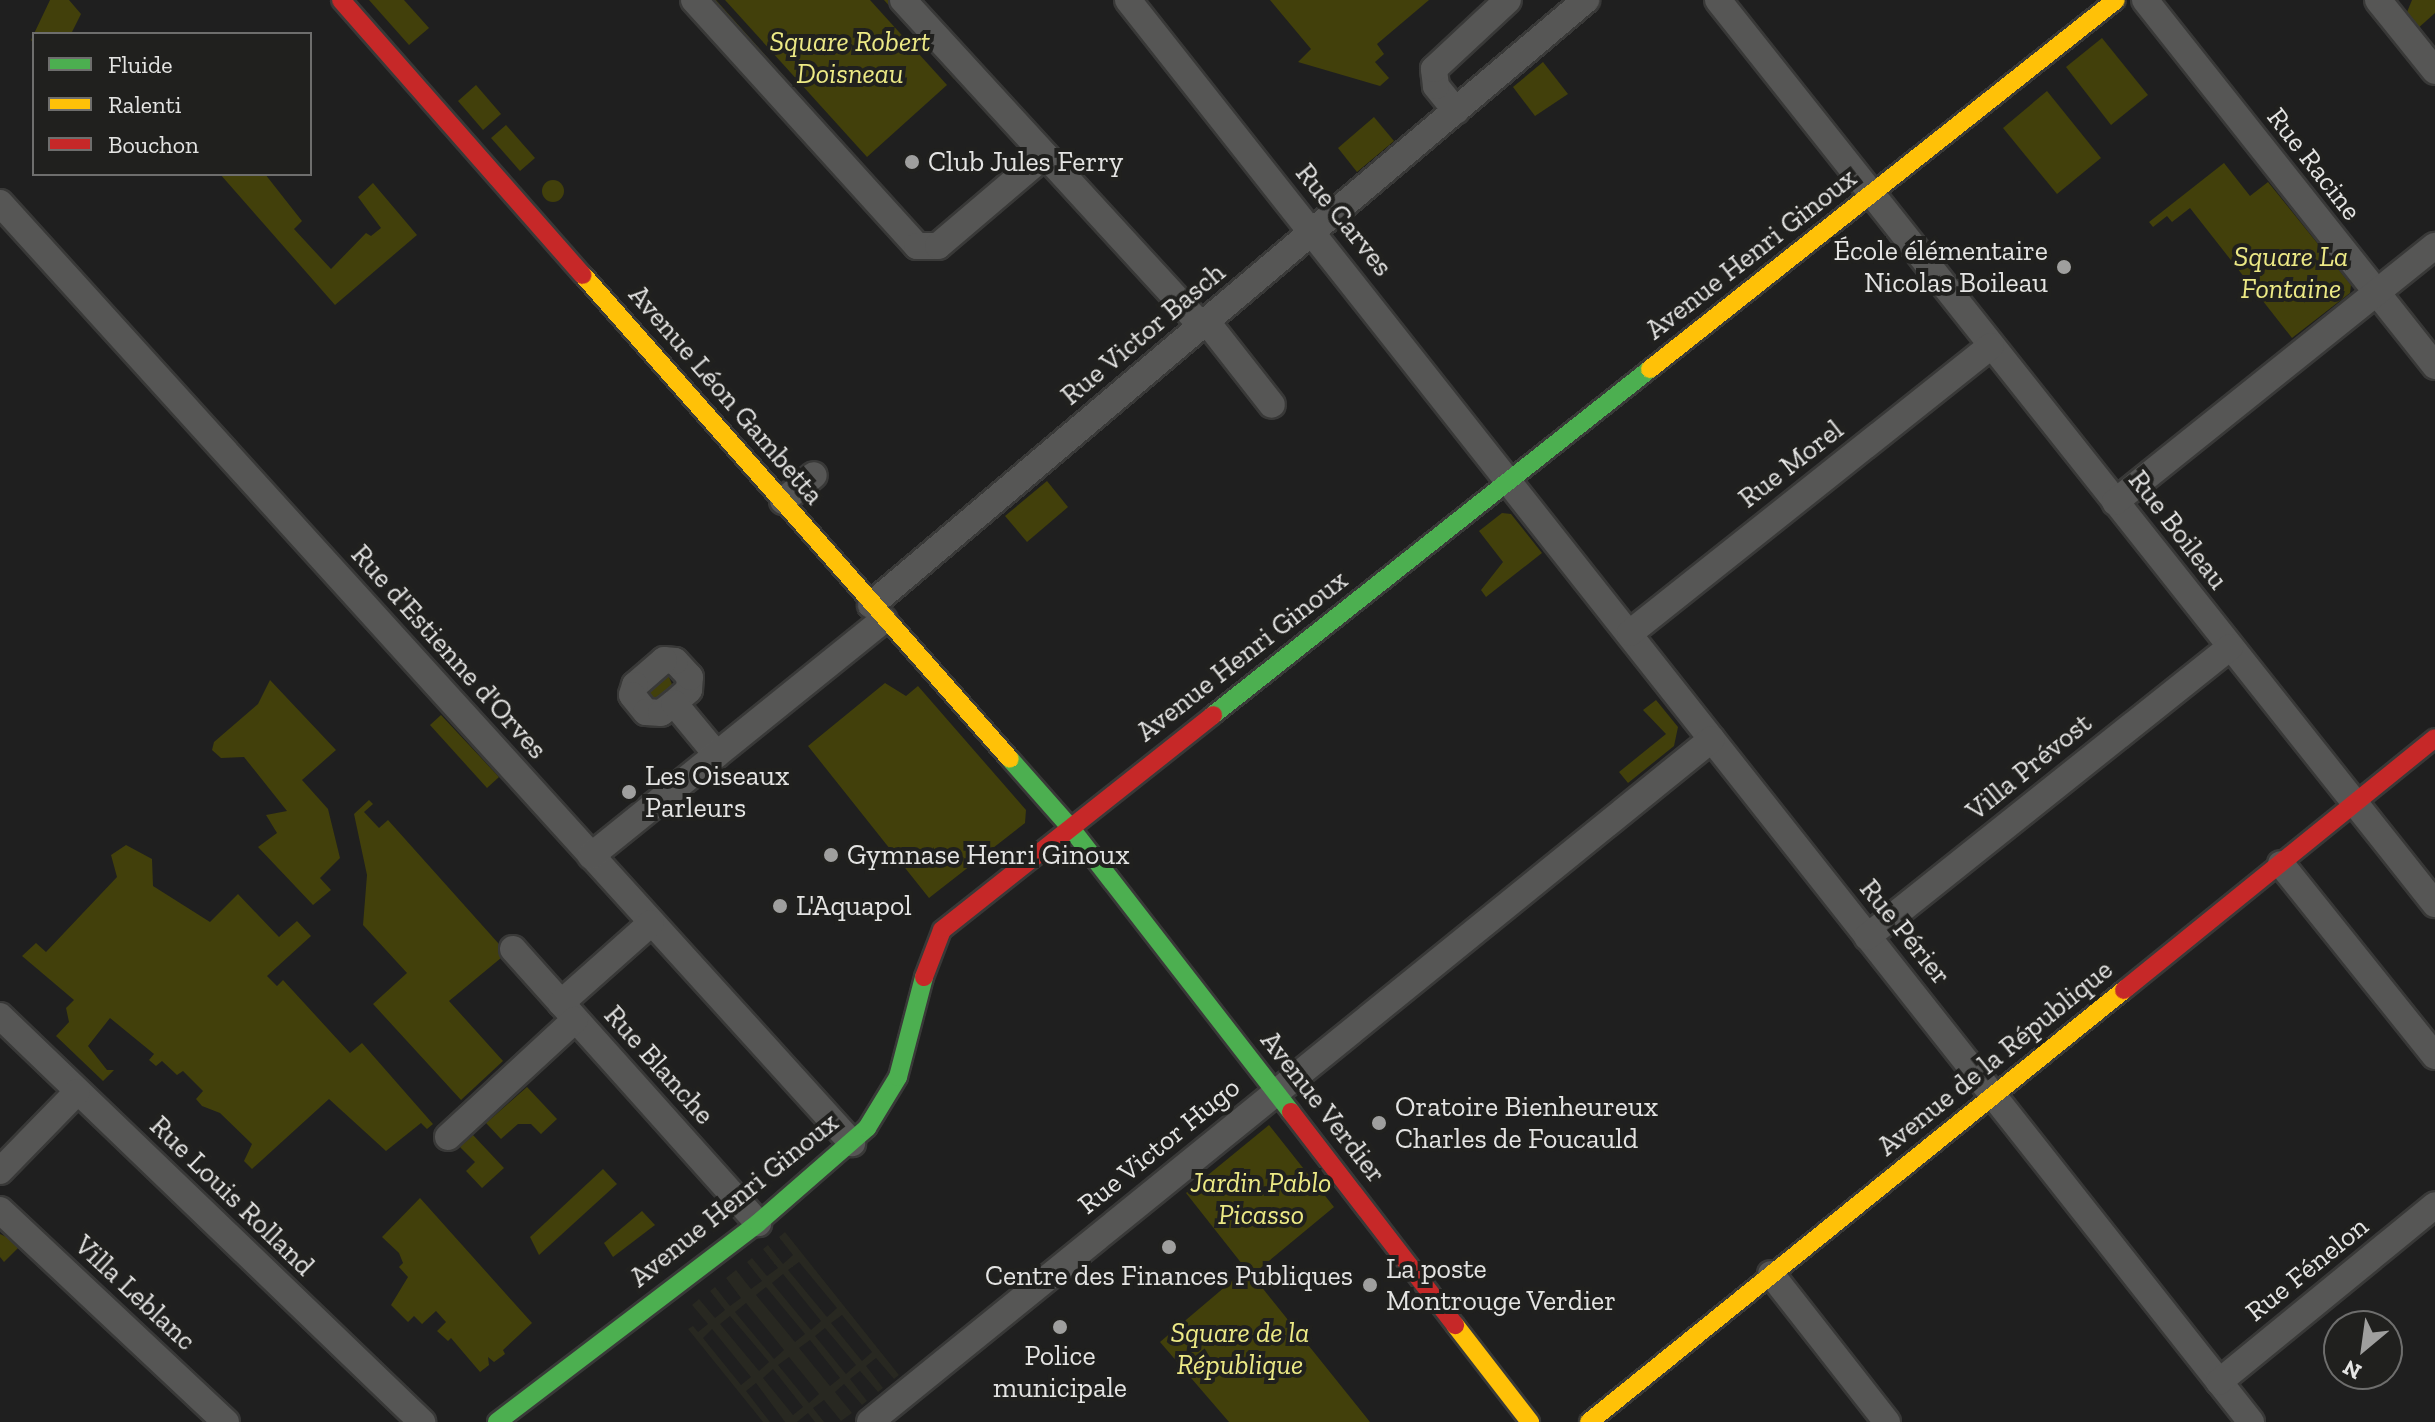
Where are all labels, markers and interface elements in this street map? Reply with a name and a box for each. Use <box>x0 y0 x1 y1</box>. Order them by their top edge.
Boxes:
park label: Square Robert Doisneau <box>770 25 930 91</box>
legend <box>32 32 312 176</box>
text: Fluide <box>108 50 172 79</box>
text: Ralenti <box>108 90 181 119</box>
street label: Rue Racine <box>2260 101 2368 227</box>
text: Bouchon <box>108 130 199 159</box>
place label: Club Jules Ferry <box>928 145 1124 179</box>
marker: Club Jules Ferry <box>903 153 921 171</box>
street label: Rue Carves <box>1288 157 1400 283</box>
street label: Avenue Henri Ginoux <box>1639 161 1863 347</box>
place label: École élémentaire Nicolas Boileau <box>1833 234 2048 300</box>
park label: Square La Fontaine <box>2234 240 2348 306</box>
street label: Rue Victor Basch <box>1054 255 1232 413</box>
marker: École élémentaire Nicolas Boileau <box>2055 258 2073 276</box>
street label: Avenue Léon Gambetta <box>622 278 830 512</box>
street label: Rue Morel <box>1732 413 1850 515</box>
street label: Rue Boileau <box>2121 464 2235 596</box>
street label: Rue d'Estienne d'Orves <box>344 538 554 766</box>
street label: Avenue Henri Ginoux <box>1130 563 1354 749</box>
street label: Villa Prévost <box>1960 706 2098 828</box>
place label: Les Oiseaux Parleurs <box>645 759 789 825</box>
marker: Les Oiseaux Parleurs <box>620 783 638 801</box>
place label: Gymnase Henri Ginoux <box>847 838 1130 872</box>
marker: Gymnase Henri Ginoux <box>822 846 840 864</box>
street label: Rue Périer <box>1852 873 1958 991</box>
place label: L'Aquapol <box>796 889 912 923</box>
marker: L'Aquapol <box>771 897 789 915</box>
street label: Avenue de la République <box>1871 953 2119 1163</box>
street label: Rue Blanche <box>597 999 721 1131</box>
street label: Avenue Verdier <box>1253 1024 1393 1190</box>
street label: Rue Victor Hugo <box>1071 1070 1247 1222</box>
place label: Oratoire Bienheureux Charles de Foucauld <box>1395 1090 1658 1156</box>
street label: Avenue Henri Ginoux <box>623 1106 845 1294</box>
street label: Rue Louis Rolland <box>143 1109 321 1283</box>
marker: Oratoire Bienheureux Charles de Foucauld <box>1370 1114 1388 1132</box>
park label: Jardin Pablo Picasso <box>1190 1166 1332 1232</box>
street label: Rue Fénelon <box>2239 1209 2375 1329</box>
street label: Villa Leblanc <box>67 1228 203 1358</box>
marker: Centre des Finances Publiques <box>1160 1238 1178 1256</box>
place label: La poste Montrouge Verdier <box>1386 1252 1617 1318</box>
place label: Centre des Finances Publiques <box>985 1259 1353 1293</box>
marker: La poste Montrouge Verdier <box>1361 1276 1379 1294</box>
north arrow <box>2323 1310 2403 1390</box>
park label: Square de la République <box>1171 1316 1309 1382</box>
marker: Police municipale <box>1051 1318 1069 1336</box>
place label: Police municipale <box>993 1339 1127 1405</box>
text: N <box>2338 1354 2366 1386</box>

